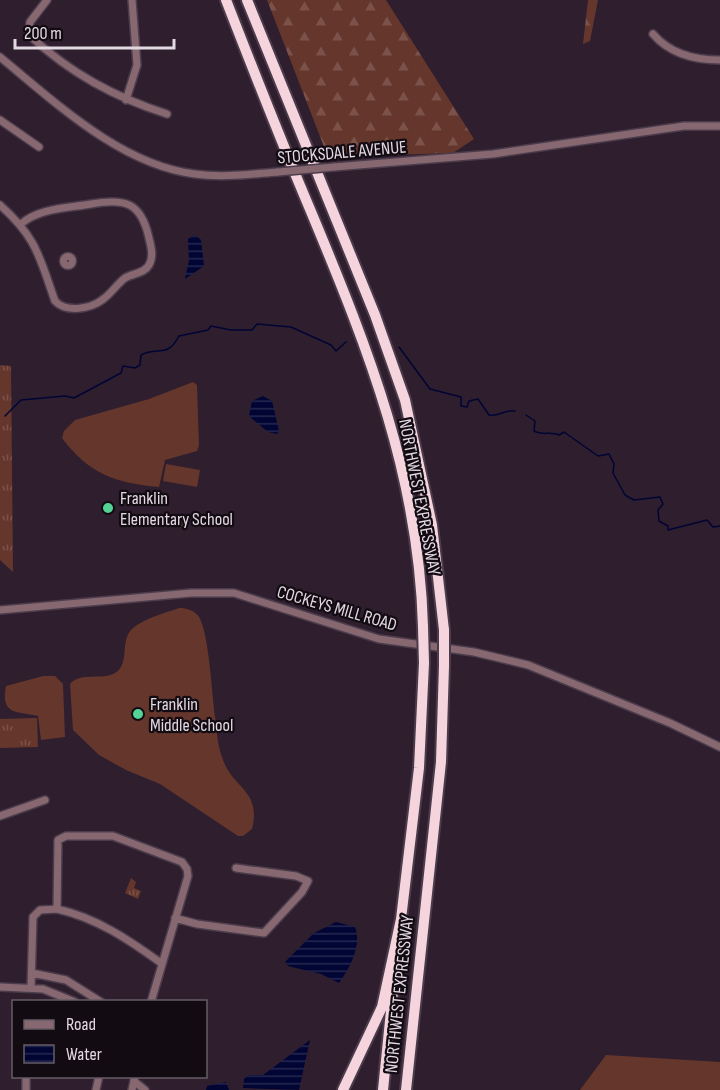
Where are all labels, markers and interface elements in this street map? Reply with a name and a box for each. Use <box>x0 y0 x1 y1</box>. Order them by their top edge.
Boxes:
scale bar <box>15 12 174 50</box>
text: 200 m <box>24 23 62 44</box>
street label: STOCKSDALE AVENUE <box>277 136 407 169</box>
street label: NORTHWEST EXPRESSWAY <box>394 417 445 577</box>
place label: Franklin Elementary School <box>120 488 233 530</box>
marker: Franklin Elementary School <box>101 501 115 515</box>
street label: COCKEYS MILL ROAD <box>275 581 399 636</box>
place label: Franklin Middle School <box>150 694 233 736</box>
marker: Franklin Middle School <box>131 707 145 721</box>
street label: NORTHWEST EXPRESSWAY <box>381 914 418 1074</box>
legend <box>12 1000 207 1078</box>
text: Road <box>66 1014 96 1035</box>
text: Water <box>66 1044 102 1065</box>

